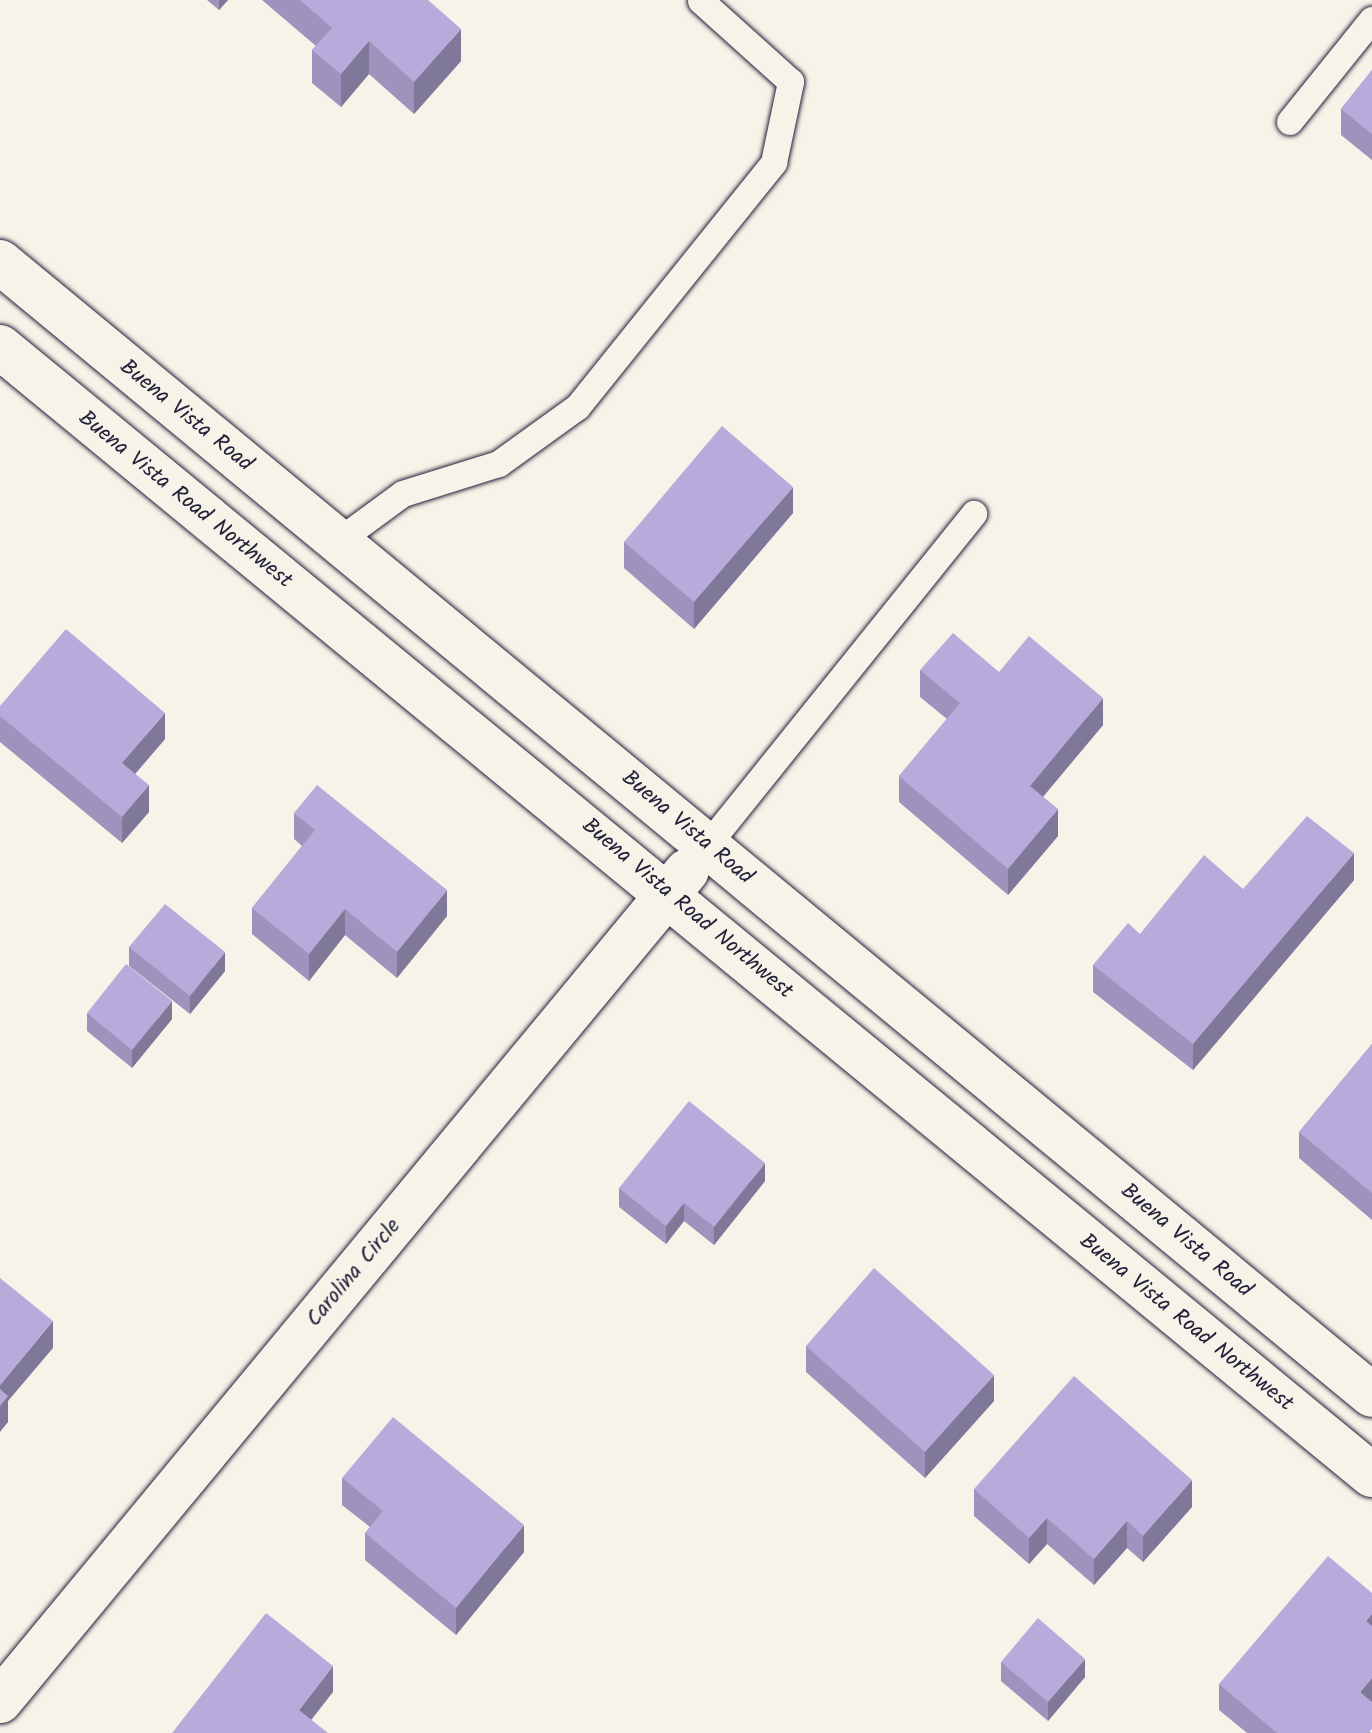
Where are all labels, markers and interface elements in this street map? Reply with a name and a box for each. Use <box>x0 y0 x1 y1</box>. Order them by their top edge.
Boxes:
street label: Buena Vista Road <box>114 354 258 478</box>
street label: Buena Vista Road Northwest <box>73 406 297 594</box>
street label: Buena Vista Road <box>616 765 758 891</box>
street label: Buena Vista Road Northwest <box>576 813 798 1005</box>
street label: Buena Vista Road <box>1115 1178 1257 1304</box>
street label: Carolina Circle <box>301 1214 407 1332</box>
street label: Buena Vista Road Northwest <box>1074 1229 1298 1417</box>

